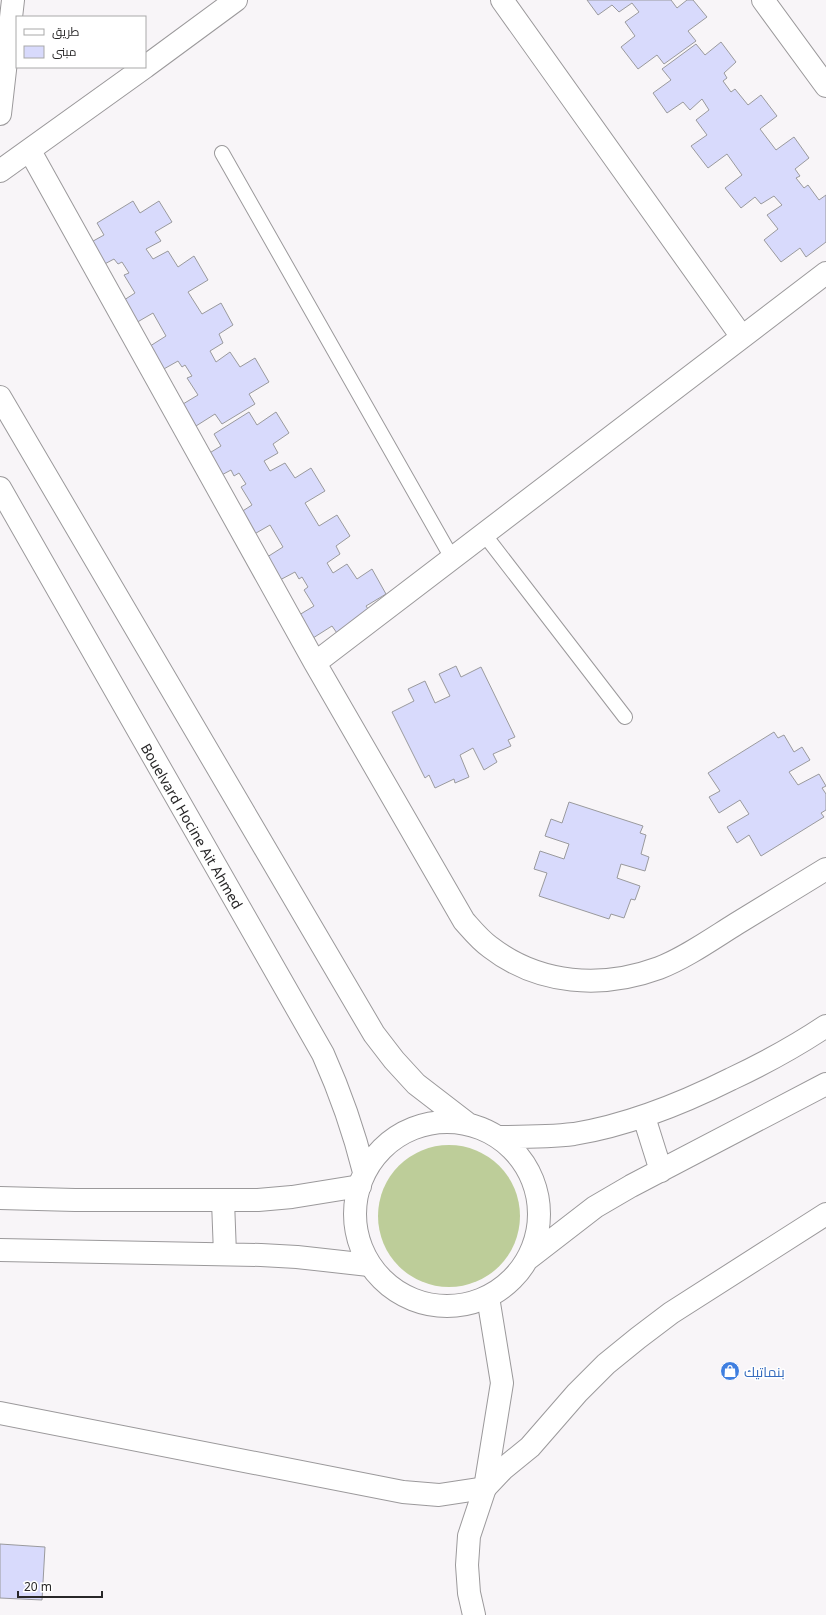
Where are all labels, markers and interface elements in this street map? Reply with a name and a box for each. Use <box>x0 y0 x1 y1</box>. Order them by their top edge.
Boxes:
legend <box>16 16 146 68</box>
text: طريق <box>52 23 80 40</box>
text: مبنى <box>52 43 77 60</box>
street label: Bouelvard Hocine Ait Ahmed <box>137 740 247 912</box>
shop icon: بنماتيك <box>719 1360 741 1382</box>
place label: بنماتيك <box>744 1362 785 1381</box>
scale bar <box>18 1573 102 1599</box>
text: 20 m <box>24 1578 52 1595</box>

